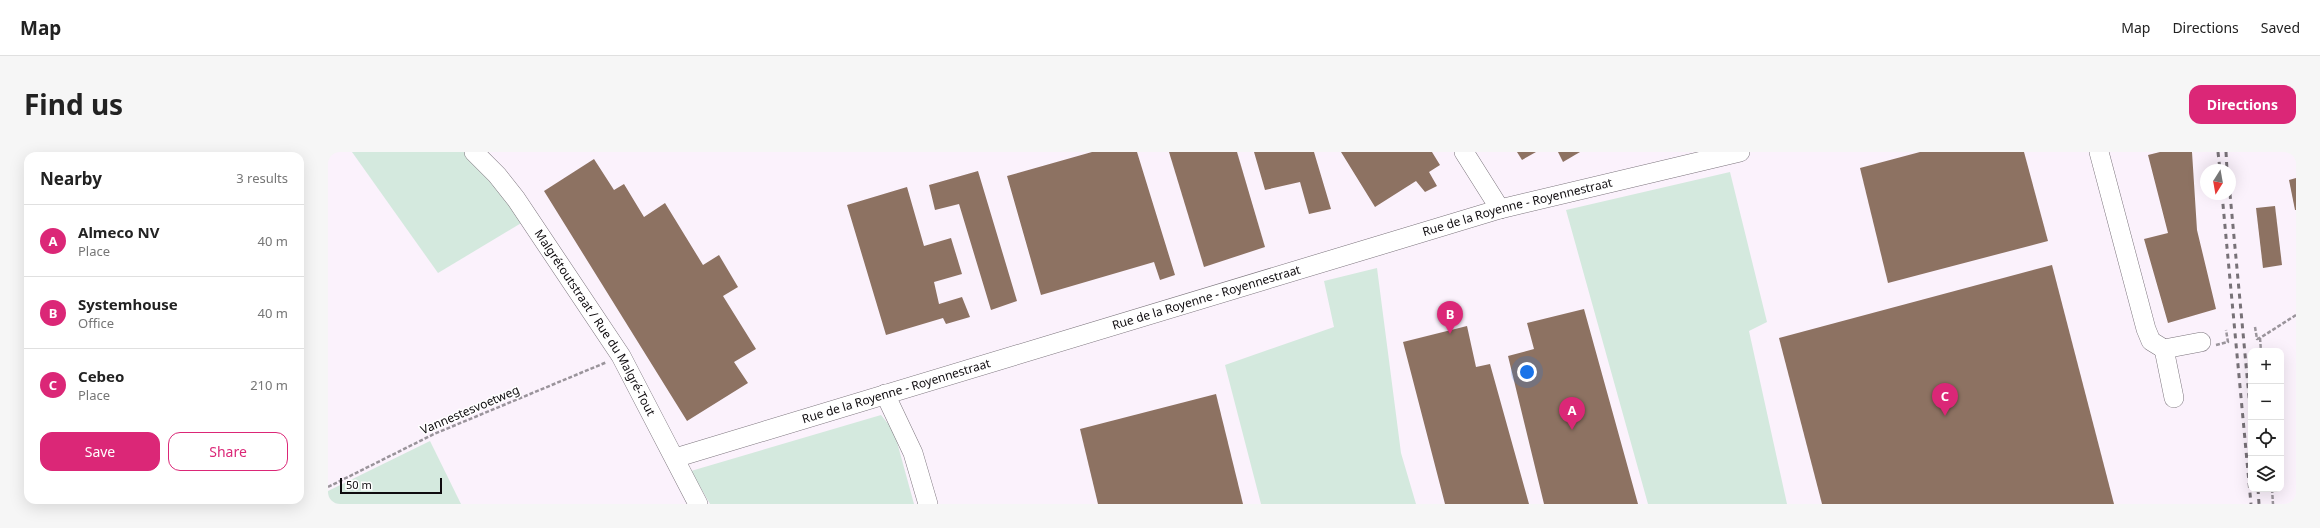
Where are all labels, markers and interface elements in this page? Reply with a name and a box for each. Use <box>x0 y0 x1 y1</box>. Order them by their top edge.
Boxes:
text: Map <box>20 15 61 41</box>
text: Map <box>2121 18 2150 37</box>
text: Directions <box>2172 18 2239 37</box>
text: Saved <box>2261 18 2300 37</box>
text: Find us <box>24 85 123 123</box>
button: Directions <box>2189 85 2296 124</box>
north arrow <box>2200 164 2236 200</box>
text: Nearby <box>40 167 102 190</box>
text: 3 results <box>236 169 288 187</box>
street label: Rue de la Royenne - Royennestraat <box>1420 173 1615 240</box>
text: Almeco NV <box>78 222 159 242</box>
street label: Malgrétoutstraat / Rue du Malgré-Tout <box>531 226 660 419</box>
text: A <box>49 232 58 250</box>
text: 40 m <box>258 232 288 250</box>
text: Place <box>78 242 110 260</box>
street label: Rue de la Royenne - Royennestraat <box>1110 261 1303 334</box>
text: Systemhouse <box>78 294 178 314</box>
pin: B <box>1437 301 1463 334</box>
text: B <box>49 304 57 322</box>
text: 40 m <box>258 304 288 322</box>
text: Office <box>78 314 114 332</box>
map controls <box>2248 348 2284 492</box>
button: + <box>2248 348 2284 384</box>
street label: Rue de la Royenne - Royennestraat <box>800 354 993 427</box>
your location <box>1517 362 1537 382</box>
text: Cebeo <box>78 366 124 386</box>
text: C <box>49 376 57 394</box>
text: 210 m <box>250 376 288 394</box>
street label: Vannestesvoetweg <box>418 381 522 438</box>
pin: C <box>1932 383 1958 416</box>
button: − <box>2248 384 2284 420</box>
text: Place <box>78 386 110 404</box>
pin: A <box>1559 397 1585 430</box>
button: locate <box>2248 420 2284 456</box>
button: Save <box>40 432 160 471</box>
button: Share <box>168 432 288 471</box>
button: layers <box>2248 456 2284 492</box>
scale bar <box>340 476 442 495</box>
text: 50 m <box>346 477 372 492</box>

